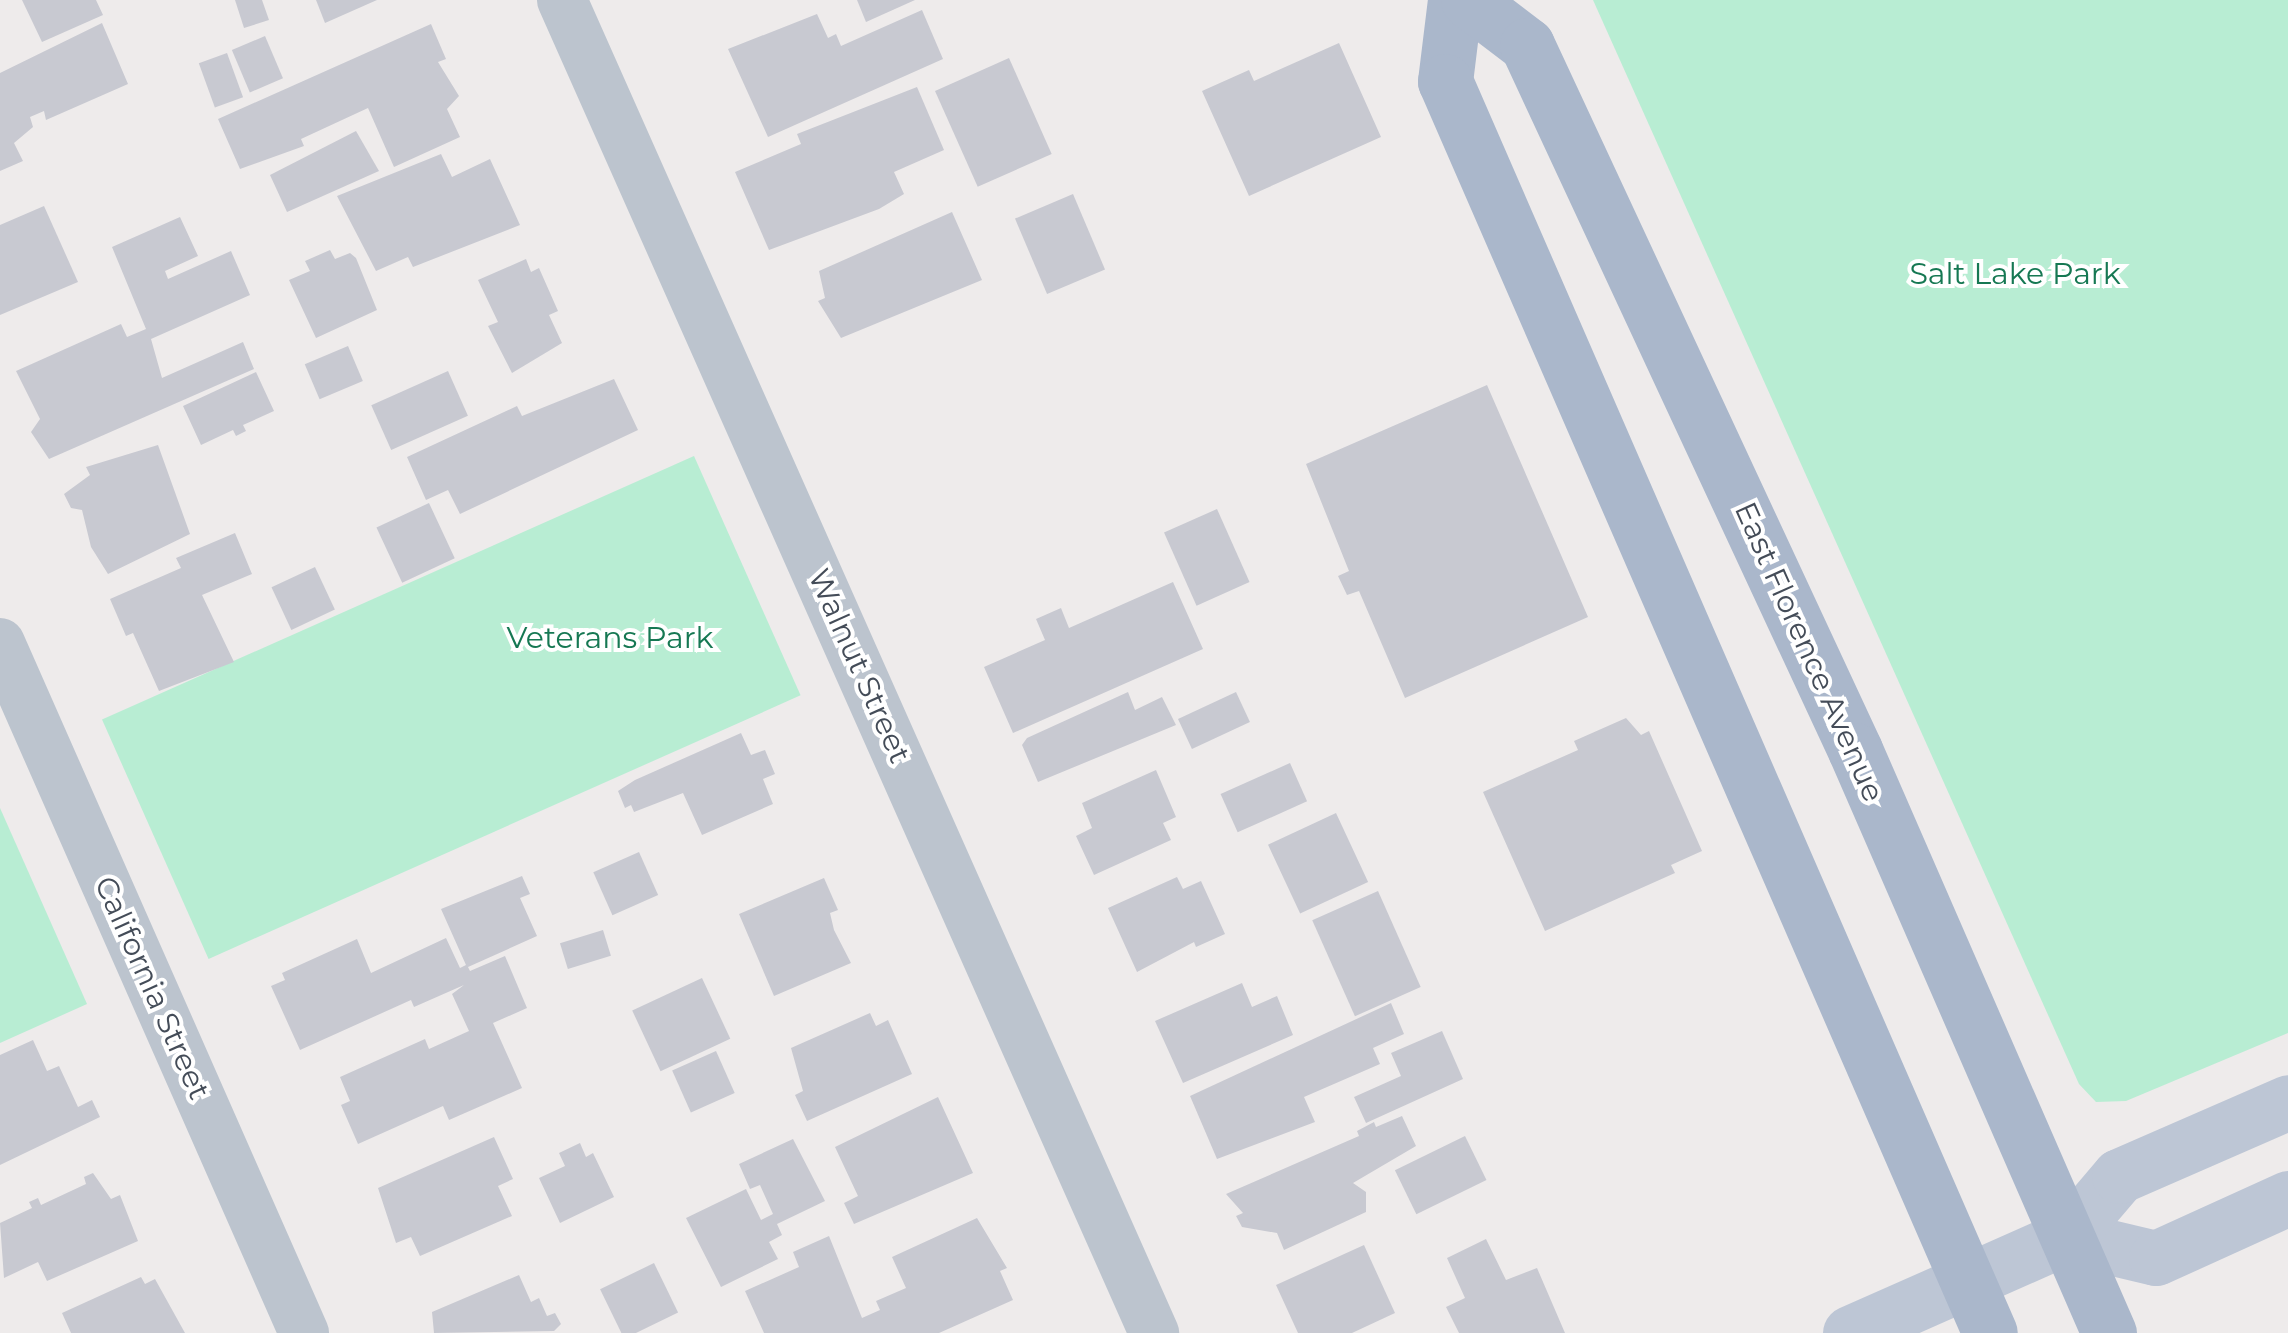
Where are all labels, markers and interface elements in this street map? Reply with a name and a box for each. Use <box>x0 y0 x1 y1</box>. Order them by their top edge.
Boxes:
park label: Salt Lake Park <box>1909 256 2121 292</box>
street label: East Florence Avenue <box>1727 497 1891 807</box>
street label: Walnut Street <box>800 563 918 769</box>
park label: Veterans Park <box>507 620 713 656</box>
street label: California Street <box>87 871 217 1105</box>

